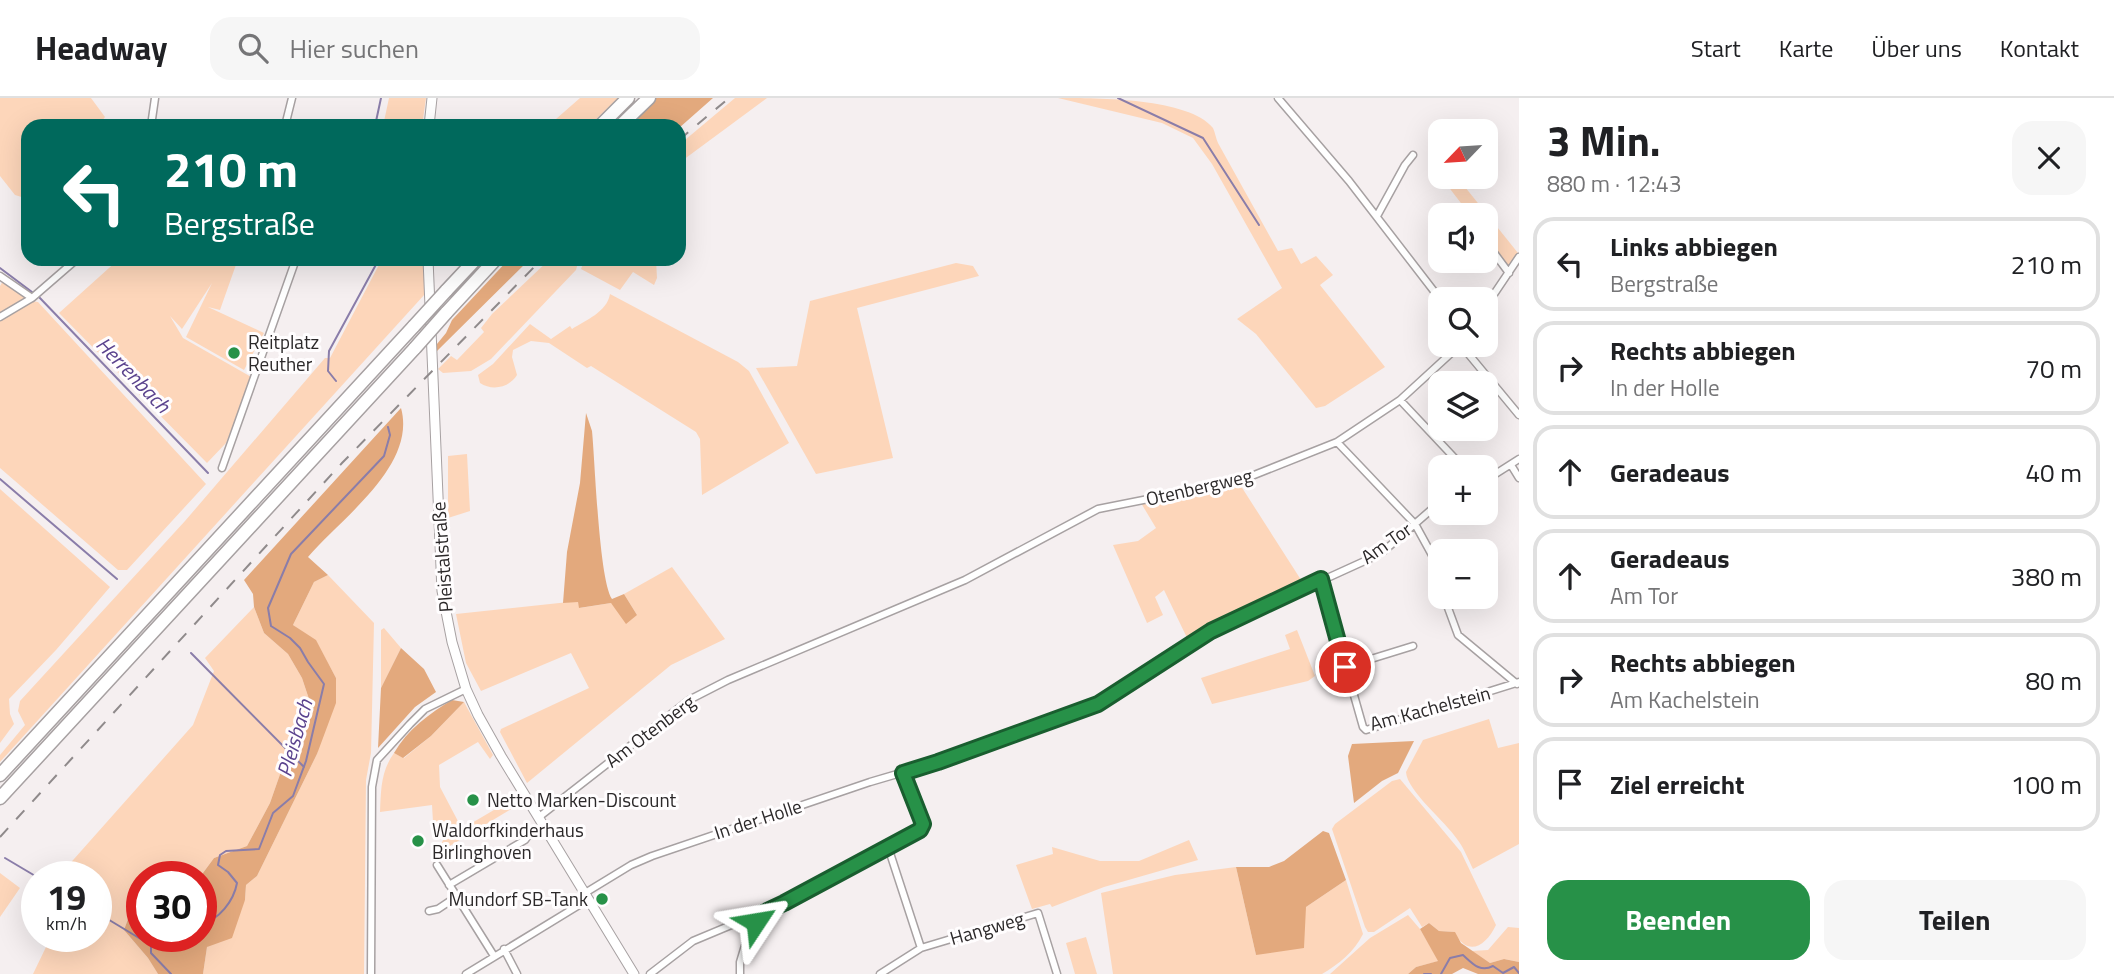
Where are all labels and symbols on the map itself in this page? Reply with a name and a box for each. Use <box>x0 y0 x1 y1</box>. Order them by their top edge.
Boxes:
north arrow <box>1428 119 1498 189</box>
place label: Reitplatz Reuther <box>248 327 319 378</box>
water label: Herrenbach <box>89 329 179 420</box>
marker: Reitplatz Reuther <box>226 345 242 361</box>
street label: Otenbergweg <box>1143 460 1255 513</box>
street label: Pleistalstraße <box>423 501 460 613</box>
street label: Am Tor <box>1354 514 1417 571</box>
pin <box>1315 637 1375 697</box>
street label: Am Kachelstein <box>1366 678 1493 738</box>
street label: Am Otenberg <box>599 687 701 774</box>
water label: Pleisbach <box>268 695 320 780</box>
place label: Netto Marken-Discount <box>487 785 677 814</box>
street label: In der Holle <box>710 791 805 846</box>
marker: Netto Marken-Discount <box>465 792 481 808</box>
place label: Waldorfkinderhaus Birlinghoven <box>432 815 584 866</box>
marker: Waldorfkinderhaus Birlinghoven <box>410 833 426 849</box>
speed limit sign: 30 <box>126 861 217 952</box>
place label: Mundorf SB-Tank <box>448 884 588 913</box>
position arrow <box>719 885 793 959</box>
marker: Mundorf SB-Tank <box>594 891 610 907</box>
street label: Hangweg <box>946 903 1028 952</box>

